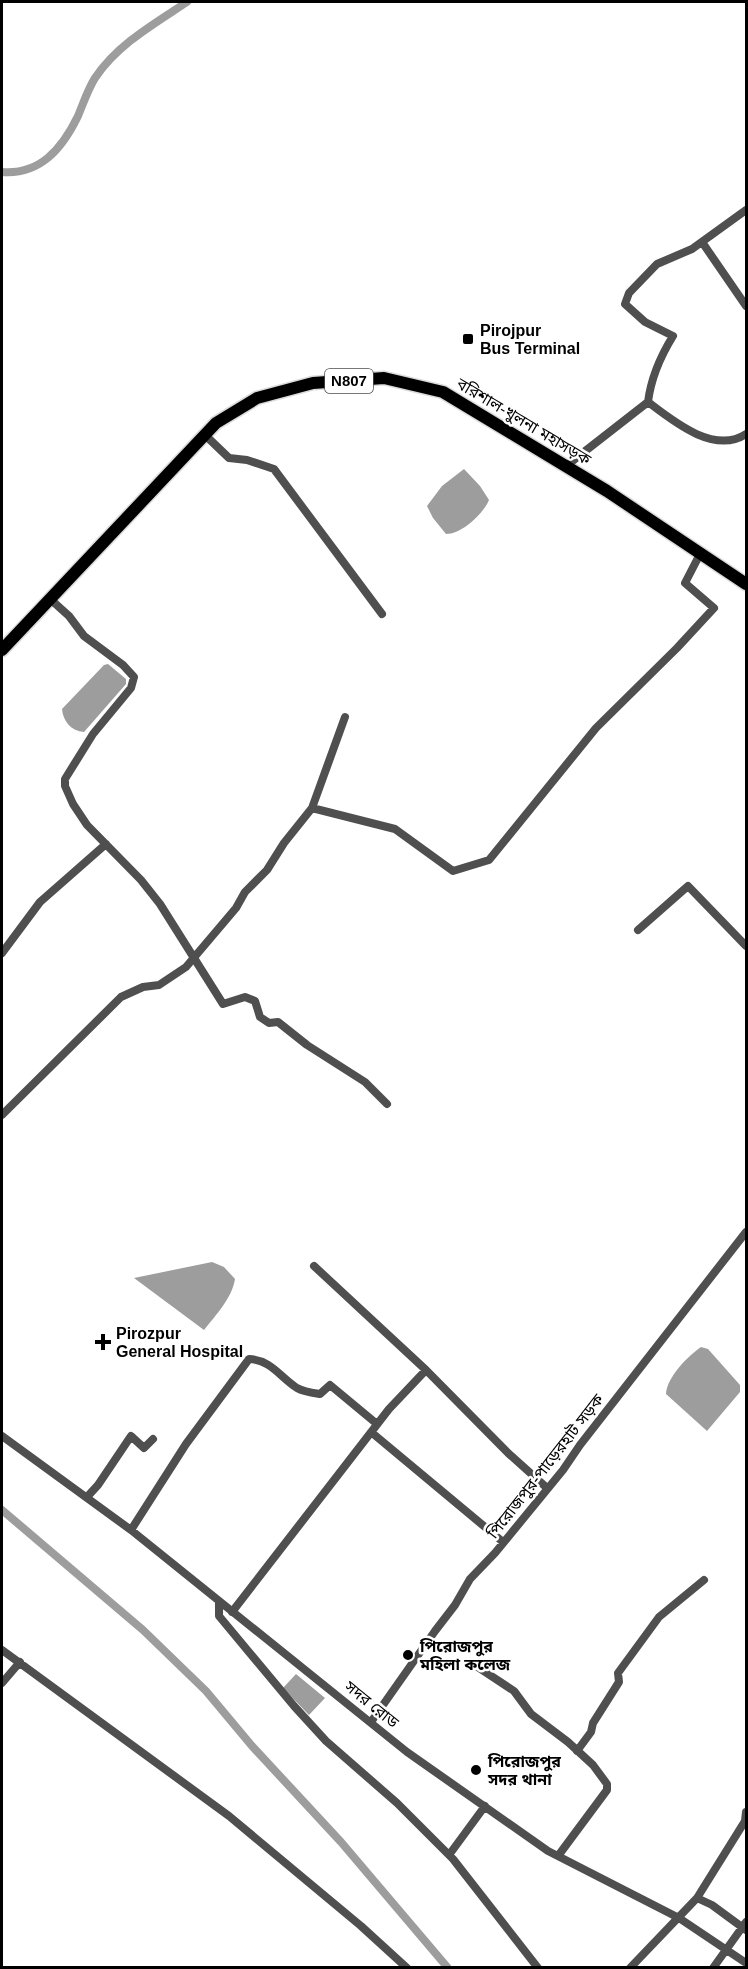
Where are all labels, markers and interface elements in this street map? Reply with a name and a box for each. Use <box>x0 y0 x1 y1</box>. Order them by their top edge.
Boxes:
place label: Pirojpur Bus Terminal <box>480 322 580 357</box>
marker: Pirojpur Bus Terminal <box>461 332 475 346</box>
road number: N807 <box>325 369 373 393</box>
street label: বরিশাল-খুলনা মহাসড়ক <box>452 373 595 470</box>
place label: Pirozpur General Hospital <box>116 1325 243 1360</box>
marker: Pirozpur General Hospital <box>94 1333 112 1351</box>
street label: পিরোজপুর-পাড়েরহাট সড়ক <box>482 1389 608 1543</box>
place label: পিরোজপুর মহিলা কলেজ <box>419 1638 511 1673</box>
marker: পিরোজপুর মহিলা কলেজ <box>401 1648 415 1662</box>
street label: সদর রোড <box>341 1677 402 1731</box>
place label: পিরোজপুর সদর থানা <box>487 1753 561 1788</box>
marker: পিরোজপুর সদর থানা <box>469 1763 483 1777</box>

